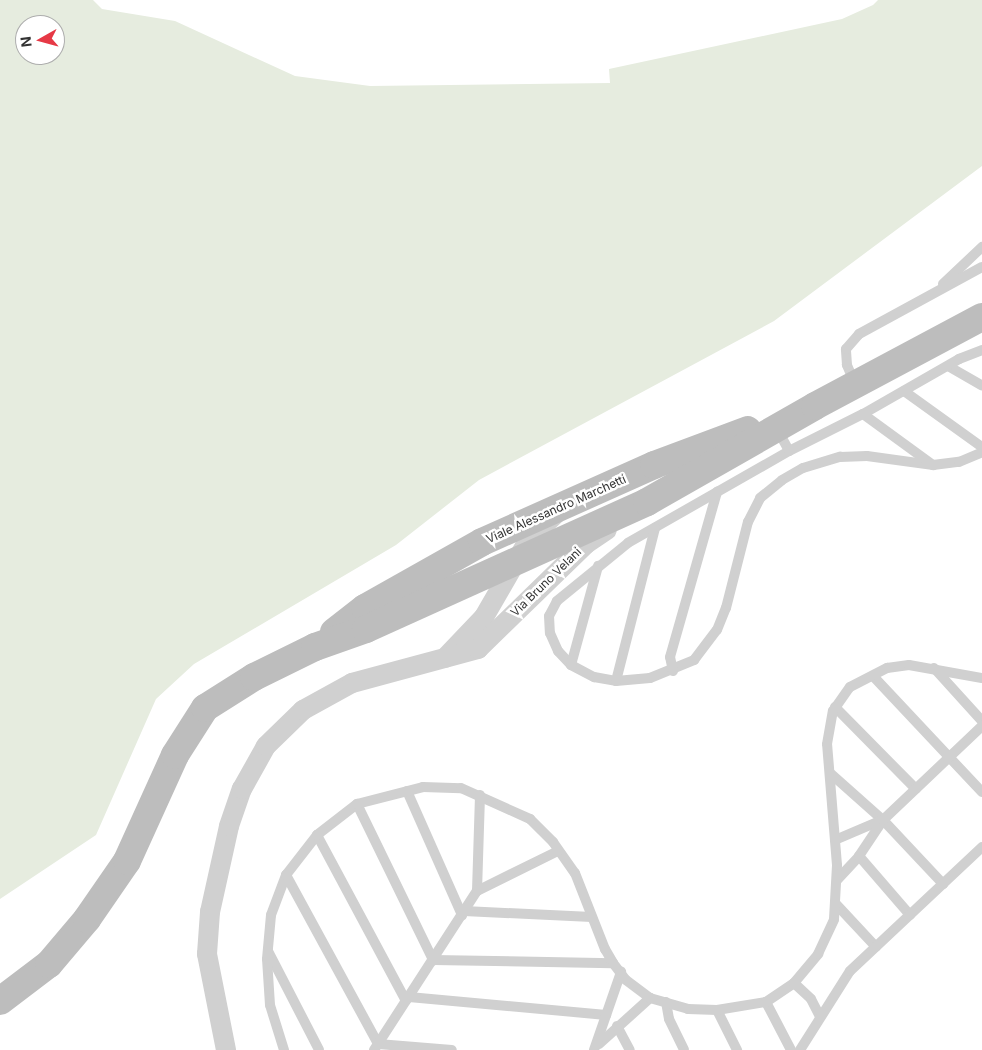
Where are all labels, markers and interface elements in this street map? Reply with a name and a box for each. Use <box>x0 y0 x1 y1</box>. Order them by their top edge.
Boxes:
north arrow <box>15 15 65 65</box>
text: N <box>17 35 35 48</box>
street label: Viale Alessandro Marchetti <box>484 472 628 546</box>
street label: Via Bruno Velani <box>508 545 584 619</box>

